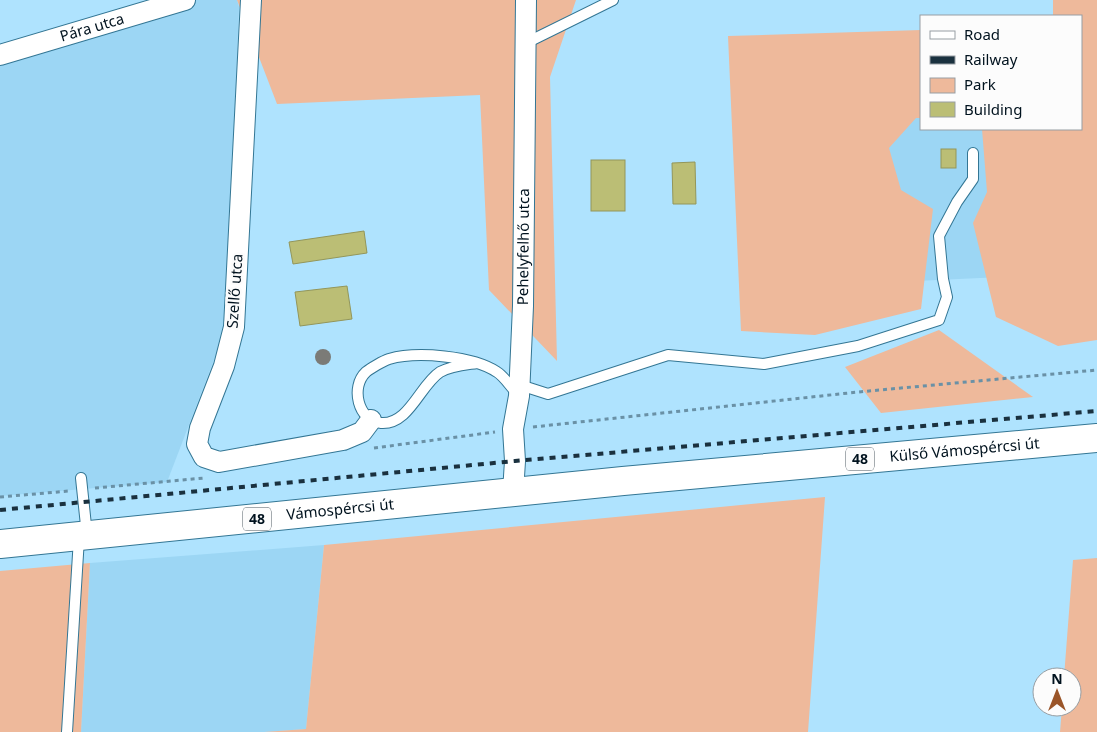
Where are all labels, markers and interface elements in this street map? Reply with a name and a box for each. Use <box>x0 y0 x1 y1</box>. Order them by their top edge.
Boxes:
street label: Pára utca <box>57 8 126 46</box>
legend <box>920 15 1082 130</box>
text: Road <box>964 24 1000 44</box>
text: Railway <box>964 49 1018 69</box>
text: Park <box>964 74 996 94</box>
text: Building <box>964 99 1022 119</box>
street label: Pehelyfelhő utca <box>512 188 533 305</box>
street label: Szellő utca <box>221 253 247 329</box>
street label: Külső Vámospércsi út <box>888 432 1041 466</box>
road number: 48 <box>846 448 874 470</box>
street label: Vámospércsi út <box>285 493 395 524</box>
road number: 48 <box>243 508 271 530</box>
north arrow <box>1032 667 1082 717</box>
text: N <box>1051 669 1063 688</box>

